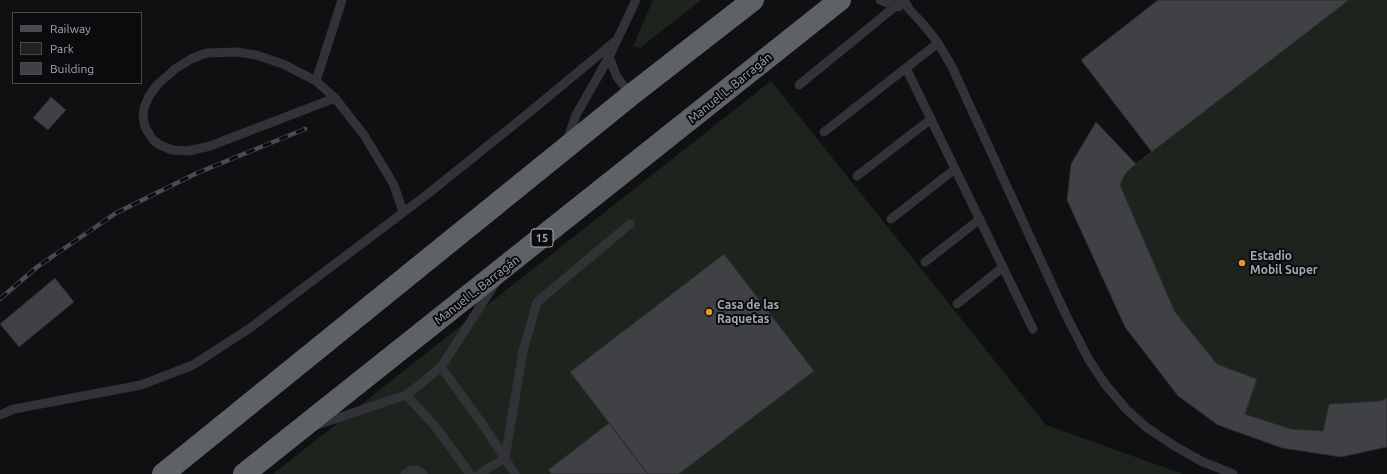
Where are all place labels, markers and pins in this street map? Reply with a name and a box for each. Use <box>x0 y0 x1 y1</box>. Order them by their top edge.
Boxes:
place label: Estadio Mobil Super <box>1250 249 1318 277</box>
marker: Estadio Mobil Super <box>1237 258 1247 268</box>
place label: Casa de las Raquetas <box>717 298 779 326</box>
marker: Casa de las Raquetas <box>704 307 714 317</box>

